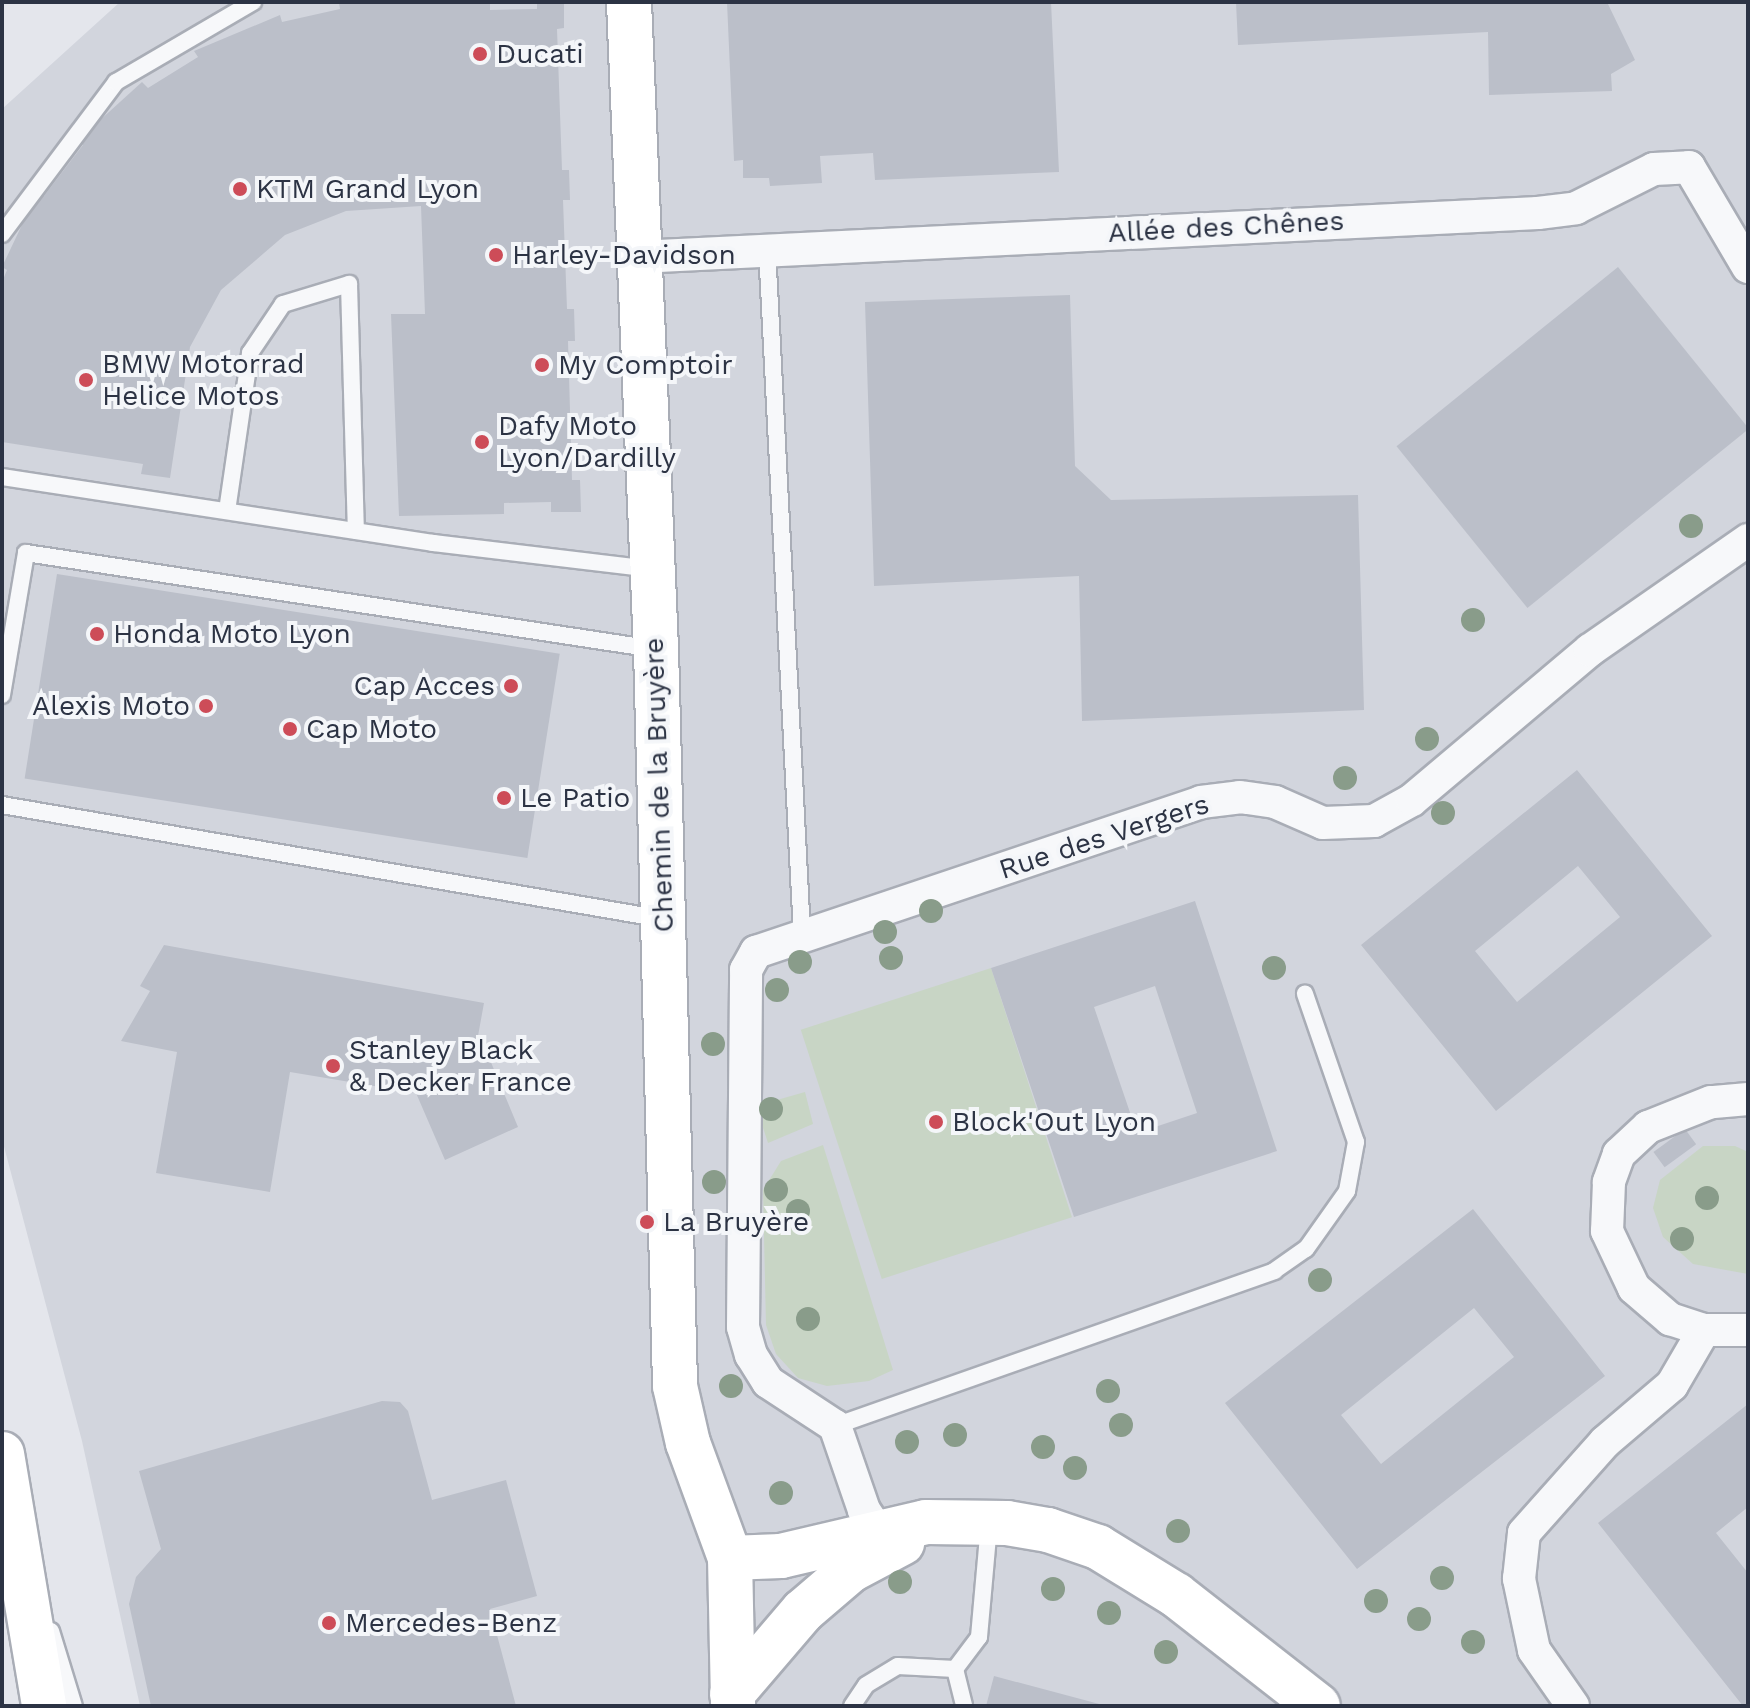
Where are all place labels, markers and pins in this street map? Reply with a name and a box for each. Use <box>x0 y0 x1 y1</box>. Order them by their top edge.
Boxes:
place label: Ducati <box>496 37 584 71</box>
marker: Ducati <box>471 45 489 63</box>
place label: KTM Grand Lyon <box>256 172 479 206</box>
marker: KTM Grand Lyon <box>231 180 249 198</box>
place label: Harley-Davidson <box>512 238 736 272</box>
marker: Harley-Davidson <box>487 246 505 264</box>
place label: BMW Motorrad Helice Motos <box>102 347 305 413</box>
place label: My Comptoir <box>558 348 733 382</box>
marker: My Comptoir <box>533 356 551 374</box>
marker: BMW Motorrad Helice Motos <box>77 371 95 389</box>
place label: Dafy Moto Lyon/Dardilly <box>498 409 676 475</box>
marker: Dafy Moto Lyon/Dardilly <box>473 433 491 451</box>
place label: Honda Moto Lyon <box>113 617 352 651</box>
marker: Honda Moto Lyon <box>88 625 106 643</box>
place label: Cap Acces <box>352 669 495 703</box>
marker: Cap Acces <box>502 677 520 695</box>
place label: Alexis Moto <box>32 689 190 723</box>
marker: Alexis Moto <box>197 697 215 715</box>
place label: Cap Moto <box>306 712 437 746</box>
marker: Cap Moto <box>281 720 299 738</box>
place label: Le Patio <box>520 781 630 815</box>
marker: Le Patio <box>495 789 513 807</box>
place label: Stanley Black & Decker France <box>349 1033 572 1099</box>
marker: Stanley Black & Decker France <box>324 1057 342 1075</box>
place label: Block'Out Lyon <box>952 1105 1156 1139</box>
marker: Block'Out Lyon <box>927 1113 945 1131</box>
place label: La Bruyère <box>663 1205 810 1239</box>
marker: La Bruyère <box>638 1213 656 1231</box>
place label: Mercedes-Benz <box>345 1606 557 1640</box>
marker: Mercedes-Benz <box>320 1614 338 1632</box>

